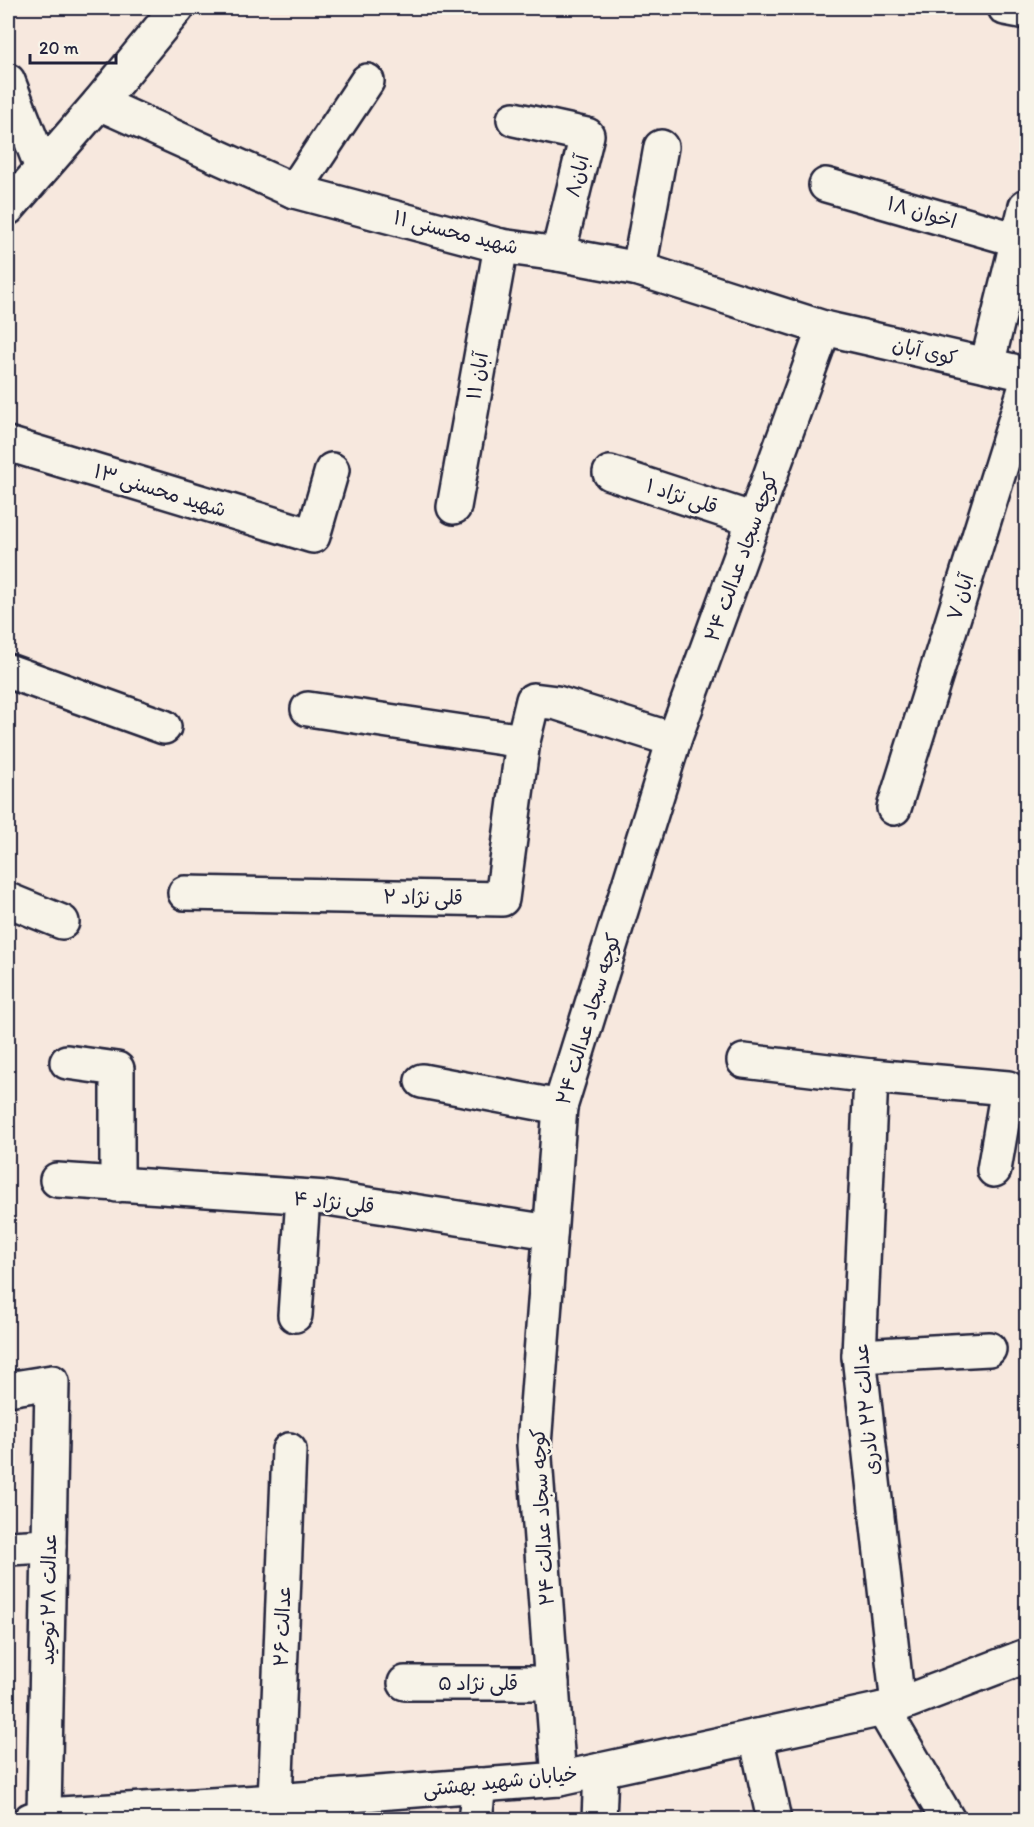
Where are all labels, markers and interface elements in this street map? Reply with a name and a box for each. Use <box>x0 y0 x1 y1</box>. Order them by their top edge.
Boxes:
scale bar <box>30 27 116 65</box>
text: 20 m <box>39 37 79 59</box>
street label: آبان۸ <box>560 151 594 200</box>
street label: اخوان ۱۸ <box>884 191 960 233</box>
street label: شهید محسنی ۱۱ <box>391 205 521 260</box>
street label: کوی آبان <box>890 332 960 370</box>
street label: آبان ۱۱ <box>461 349 493 402</box>
street label: شهید محسنی ۱۳ <box>91 458 229 522</box>
street label: کوچه سجاد عدالت ۲۴ <box>699 469 784 645</box>
street label: قلی نژاد ۱ <box>643 473 721 520</box>
street label: آبان ۷ <box>942 570 979 623</box>
street label: قلی نژاد ۲ <box>383 884 463 911</box>
street label: کوچه سجاد عدالت ۲۴ <box>550 930 626 1108</box>
street label: قلی نژاد ۴ <box>292 1186 376 1219</box>
street label: عدالت ۲۲ نادری <box>848 1342 884 1476</box>
street label: کوچه سجاد عدالت ۲۴ <box>525 1427 560 1607</box>
street label: عدالت ۲۸ توحید <box>35 1533 61 1665</box>
street label: عدالت ۲۶ <box>269 1585 295 1667</box>
street label: قلی نژاد ۵ <box>438 1671 518 1696</box>
street label: خیابان شهید بهشتی <box>421 1761 579 1802</box>

